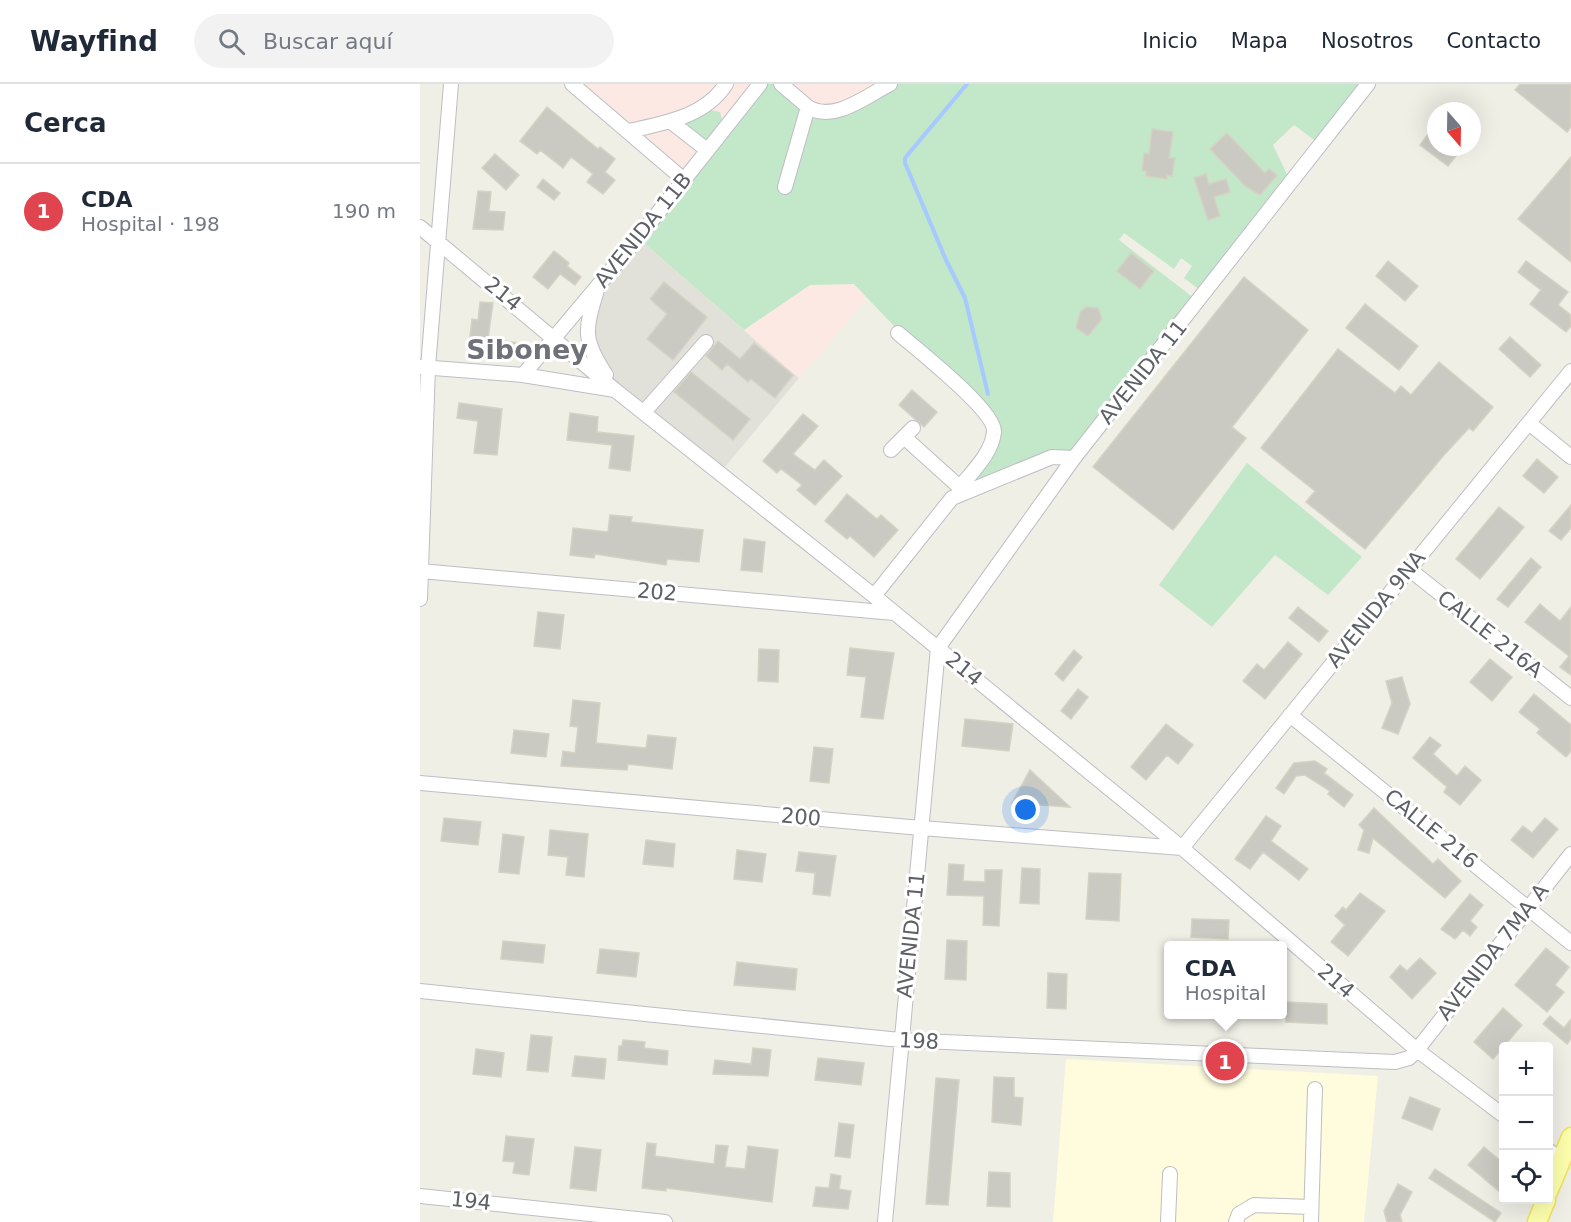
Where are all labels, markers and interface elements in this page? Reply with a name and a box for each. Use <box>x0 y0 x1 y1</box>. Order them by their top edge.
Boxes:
search box <box>194 14 614 68</box>
text: Wayfind <box>30 25 158 58</box>
icon: search <box>215 25 248 58</box>
text: Buscar aquí <box>263 29 393 54</box>
text: Inicio <box>1142 29 1198 53</box>
text: Mapa <box>1231 29 1288 53</box>
text: Nosotros <box>1321 29 1413 53</box>
text: Contacto <box>1446 29 1541 53</box>
north arrow <box>1427 102 1481 156</box>
text: Cerca <box>24 108 107 138</box>
street label: AVENIDA 11B <box>589 168 697 292</box>
text: CDA <box>81 187 132 212</box>
text: 1 <box>37 199 50 223</box>
text: 190 m <box>332 199 396 223</box>
text: Hospital · 198 <box>81 212 220 236</box>
street label: 214 <box>480 272 526 316</box>
street label: AVENIDA 11 <box>1094 315 1192 429</box>
district label: Siboney <box>466 334 588 365</box>
street label: AVENIDA 9NA <box>1322 545 1431 672</box>
street label: 202 <box>636 578 678 606</box>
street label: CALLE 216A <box>1433 586 1548 683</box>
street label: 214 <box>941 647 987 691</box>
street label: CALLE 216 <box>1380 784 1482 874</box>
your location <box>1011 795 1040 824</box>
street label: 200 <box>780 803 822 831</box>
street label: AVENIDA 11 <box>892 871 930 999</box>
street label: AVENIDA 7MA A <box>1432 879 1554 1025</box>
popup <box>1164 941 1287 1019</box>
text: CDA <box>1185 956 1236 981</box>
street label: 214 <box>1313 959 1359 1003</box>
text: Hospital <box>1185 981 1266 1005</box>
street label: 198 <box>898 1028 940 1054</box>
pin: 1 <box>1206 1038 1244 1084</box>
map controls <box>1499 1042 1553 1204</box>
button: + <box>1499 1042 1553 1096</box>
button: − <box>1499 1096 1553 1150</box>
button: locate <box>1499 1150 1553 1204</box>
street label: 194 <box>450 1187 492 1215</box>

